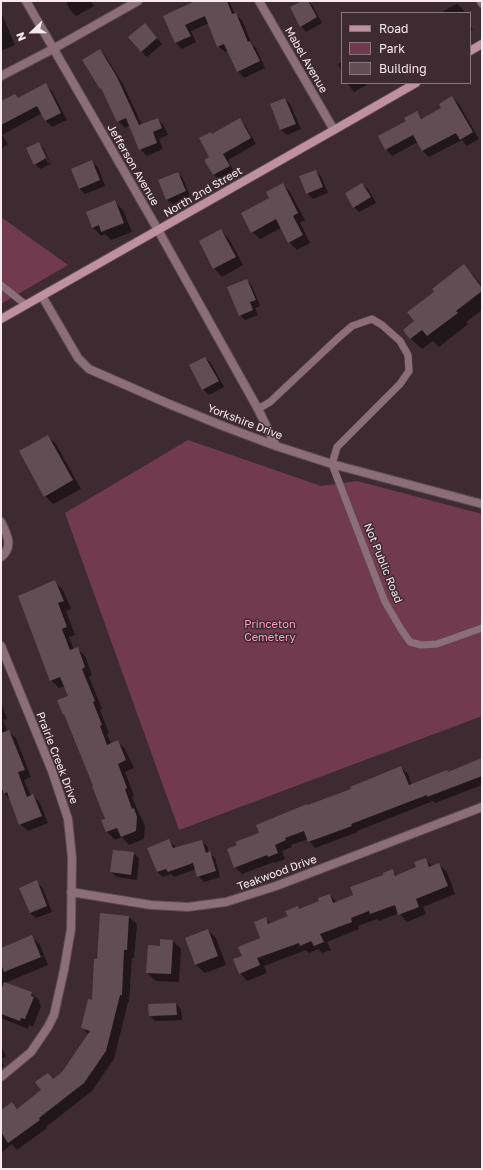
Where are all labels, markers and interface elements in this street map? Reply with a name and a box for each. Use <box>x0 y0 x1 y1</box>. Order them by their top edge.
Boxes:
north arrow <box>12 12 52 52</box>
legend <box>341 12 471 84</box>
text: Road <box>379 21 408 36</box>
street label: Mabel Avenue <box>282 25 330 95</box>
text: N <box>13 30 28 43</box>
text: Park <box>379 41 405 56</box>
text: Building <box>379 61 427 76</box>
street label: Jefferson Avenue <box>104 122 162 208</box>
street label: North 2nd Street <box>161 164 245 220</box>
street label: Yorkshire Drive <box>206 402 284 442</box>
street label: Not Public Road <box>361 521 405 605</box>
park label: Princeton Cemetery <box>244 618 296 644</box>
street label: Prairie Creek Drive <box>33 710 81 806</box>
street label: Teakwood Drive <box>235 853 319 893</box>

